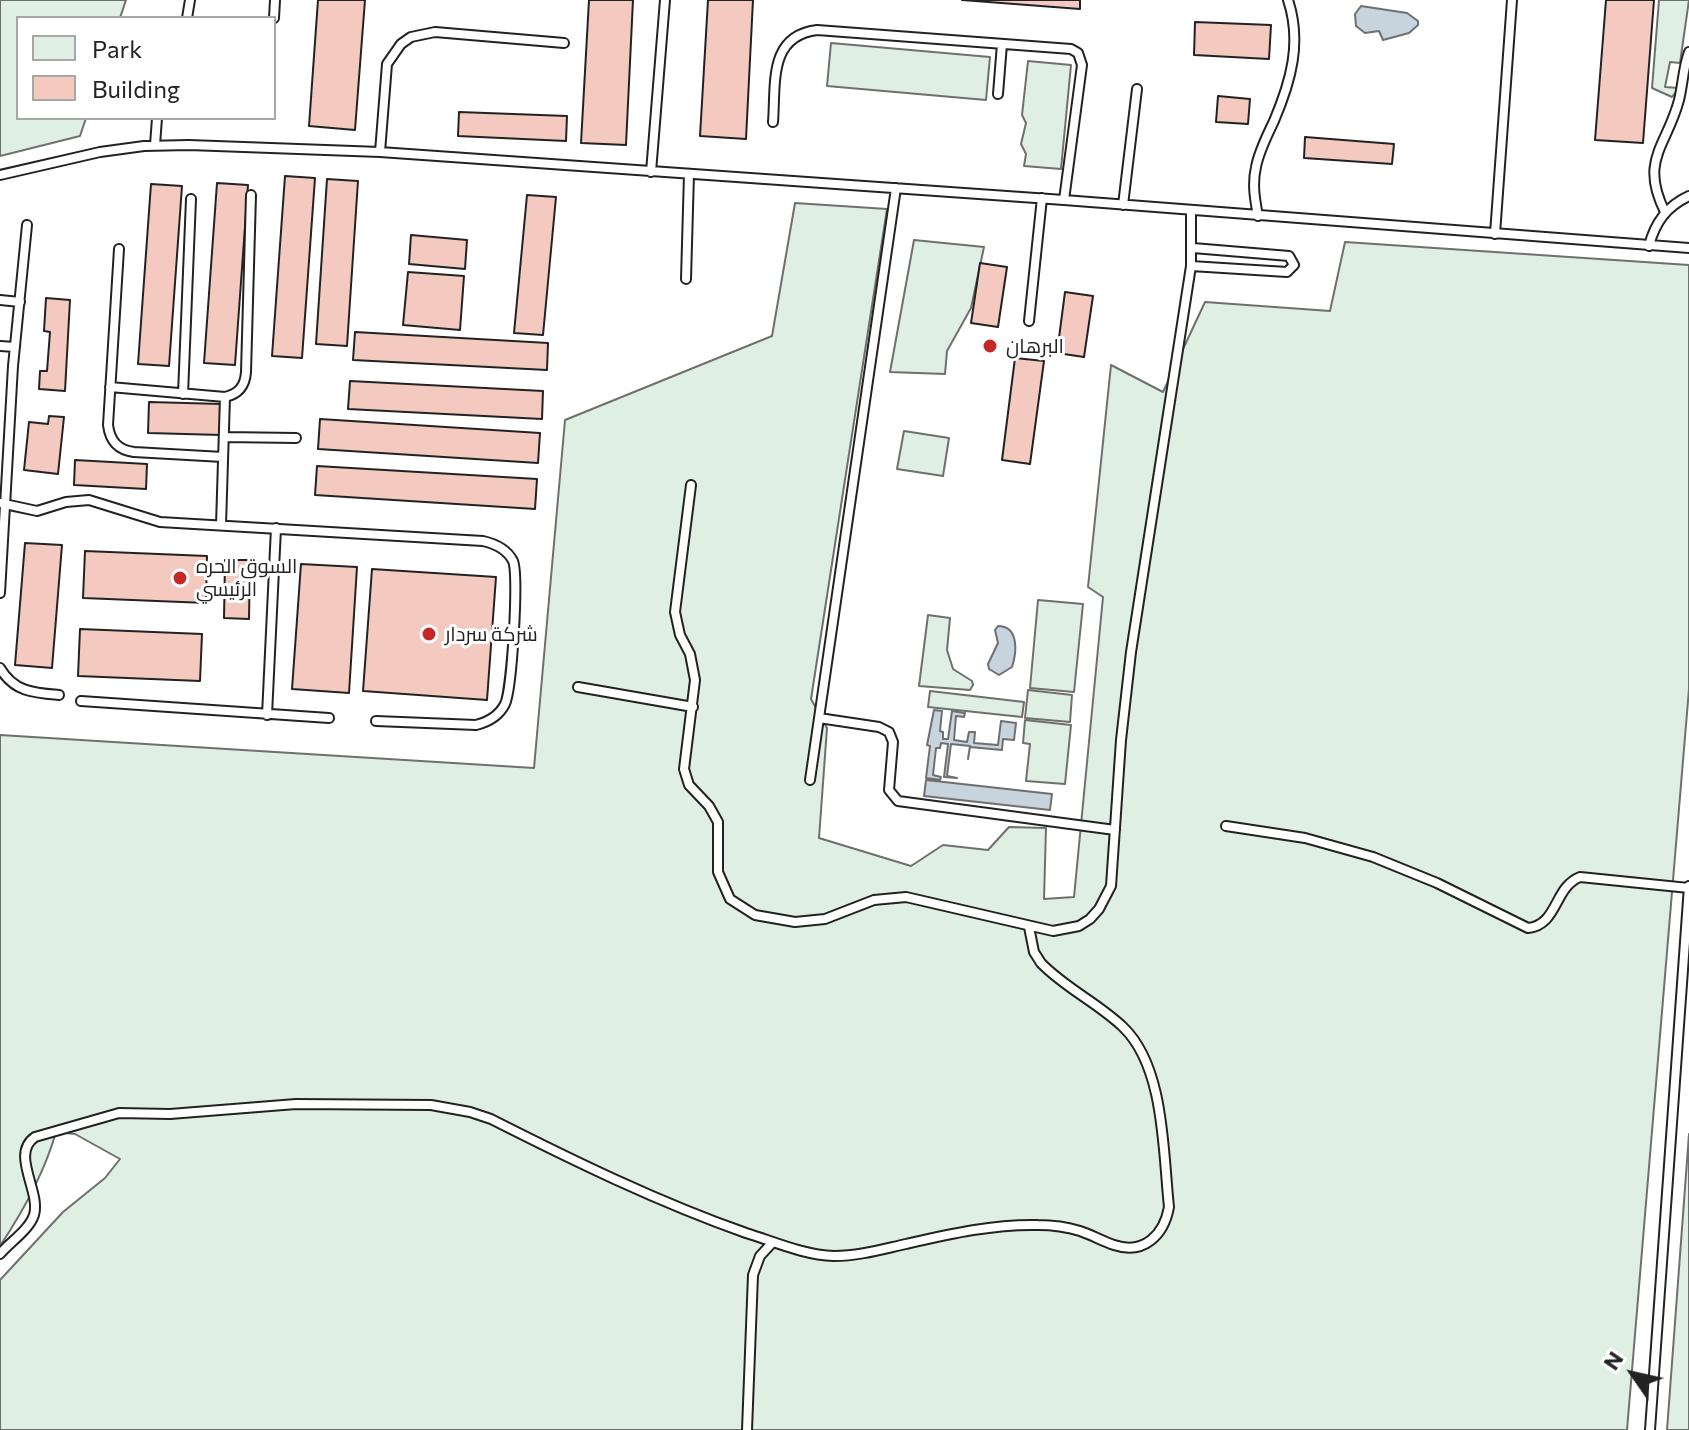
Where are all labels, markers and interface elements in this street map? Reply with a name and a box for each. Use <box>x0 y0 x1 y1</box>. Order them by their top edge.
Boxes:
legend <box>16 16 276 120</box>
text: Park <box>92 34 142 63</box>
text: Building <box>92 74 180 103</box>
place label: البرهان <box>1006 334 1064 358</box>
marker: البرهان <box>981 337 999 355</box>
place label: السوق الحره الرئيسي <box>196 554 297 601</box>
marker: السوق الحره الرئيسي <box>171 569 189 587</box>
place label: شركة سردار <box>445 622 538 646</box>
marker: شركة سردار <box>420 625 438 643</box>
north arrow <box>1593 1334 1673 1414</box>
text: N <box>1597 1346 1628 1375</box>

